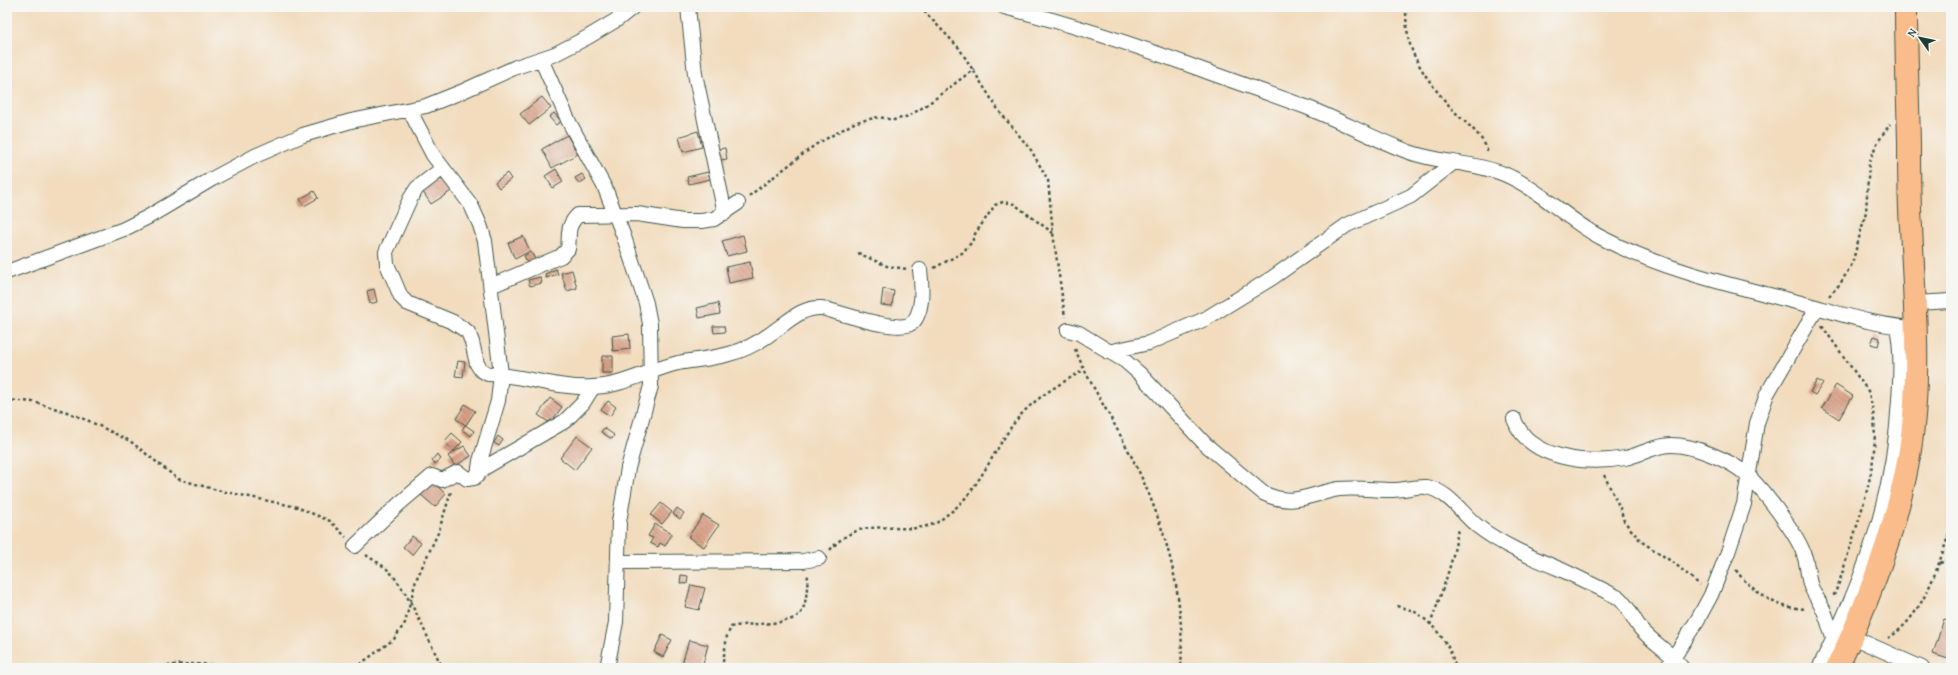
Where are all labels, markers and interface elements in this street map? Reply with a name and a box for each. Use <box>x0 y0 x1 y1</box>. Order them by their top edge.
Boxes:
north arrow <box>1900 18 1940 58</box>
text: N <box>1903 25 1921 40</box>

